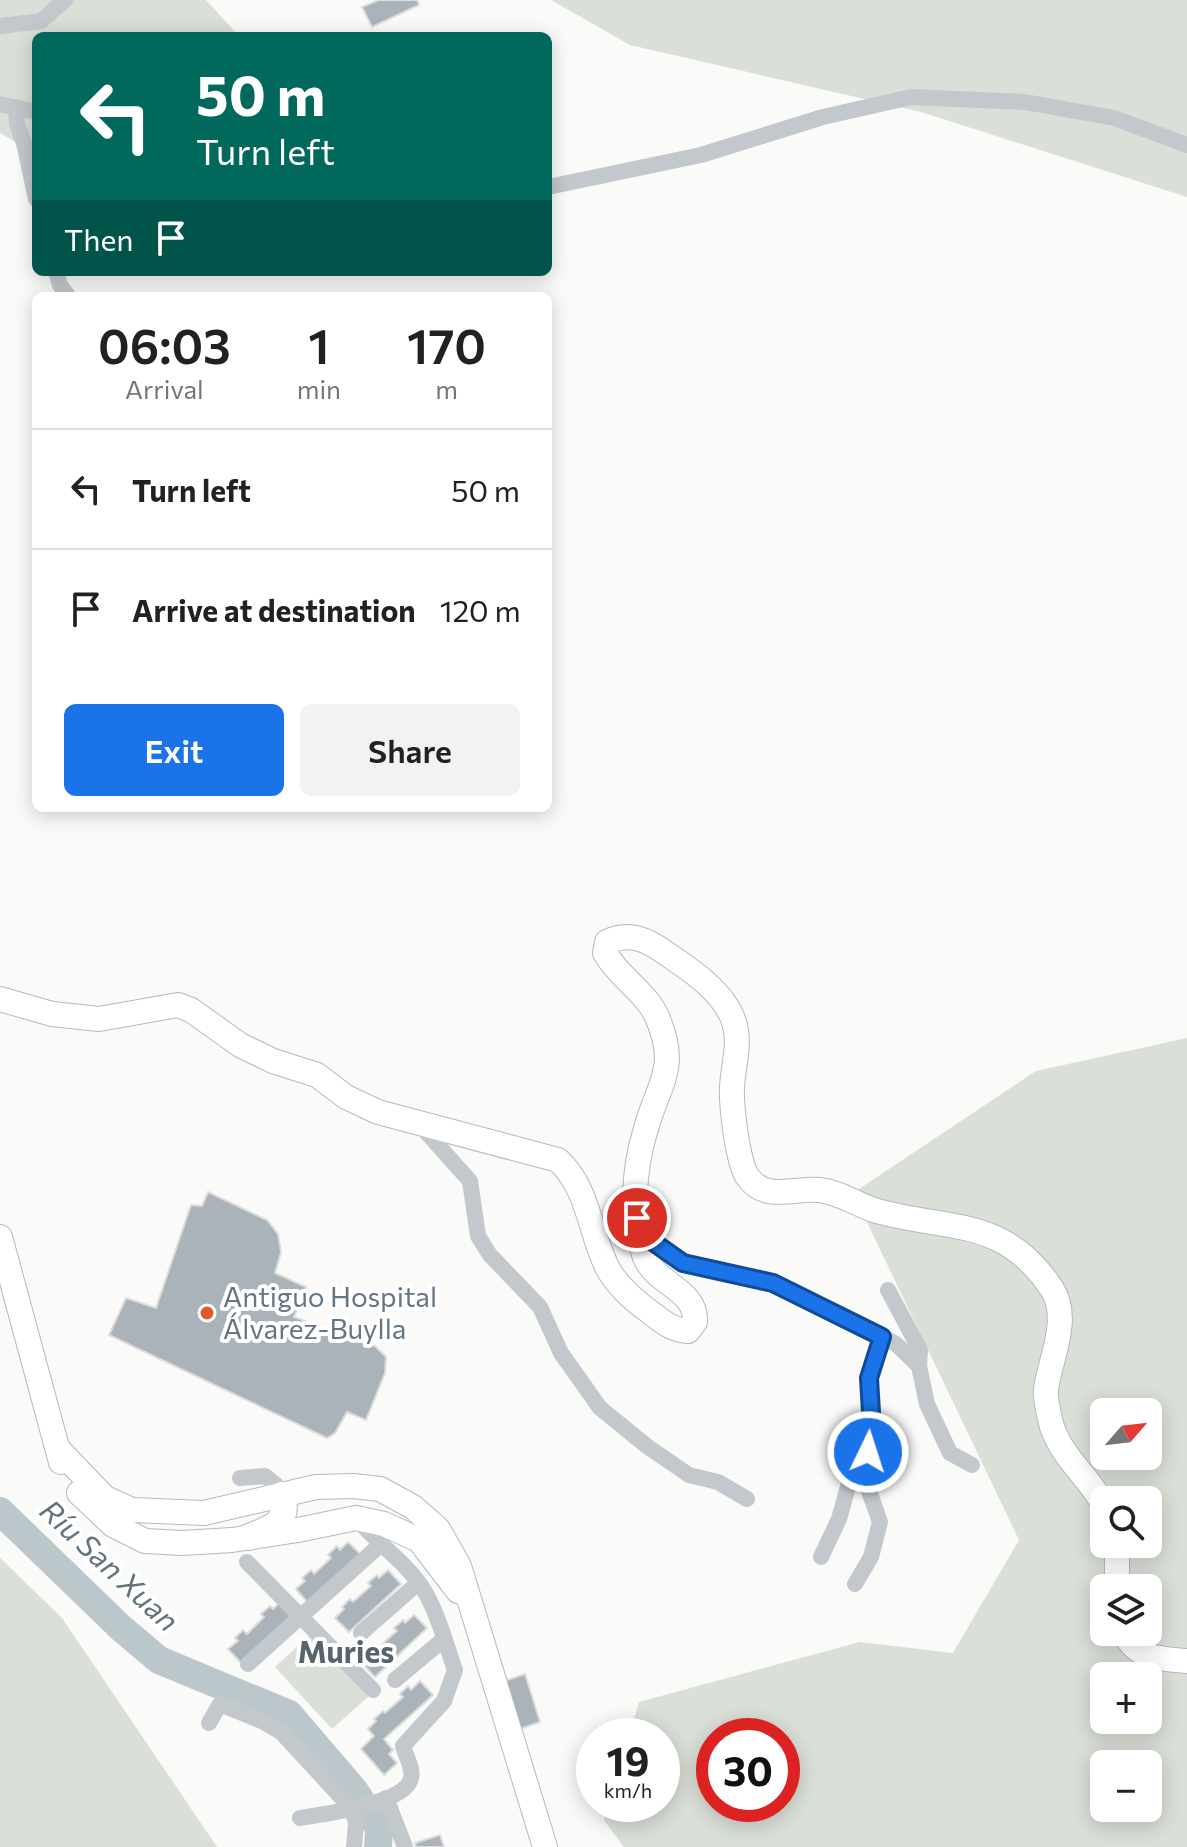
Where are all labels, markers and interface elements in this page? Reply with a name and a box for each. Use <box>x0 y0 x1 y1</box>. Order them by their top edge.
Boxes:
text: 50 m <box>196 59 325 128</box>
icon: left <box>64 64 168 168</box>
text: Turn left <box>196 128 335 172</box>
icon: arrive <box>149 216 193 260</box>
text: Then <box>64 220 133 257</box>
text: 06:03 <box>98 315 231 374</box>
text: 1 <box>308 315 330 374</box>
text: 170 <box>407 315 486 374</box>
text: Arrival <box>125 373 204 404</box>
text: min <box>297 373 341 404</box>
text: m <box>435 373 458 404</box>
icon: left <box>64 467 108 511</box>
text: Turn left <box>132 471 251 508</box>
text: 50 m <box>451 471 520 508</box>
icon: arrive <box>64 587 108 631</box>
text: Arrive at destination <box>132 591 416 628</box>
text: 120 m <box>440 591 521 628</box>
button: Exit <box>64 704 284 796</box>
button: Share <box>300 704 520 796</box>
pin <box>603 1184 671 1252</box>
icon: arrive <box>615 1196 659 1240</box>
place label: Antiguo Hospital Álvarez-Buylla <box>223 1279 437 1345</box>
marker: Antiguo Hospital Álvarez-Buylla <box>198 1304 216 1322</box>
north arrow <box>1090 1398 1162 1470</box>
map controls <box>1090 1398 1162 1822</box>
position arrow <box>826 1410 910 1494</box>
button: search <box>1090 1486 1162 1558</box>
water label: Ríu San Xuan <box>34 1491 188 1638</box>
button: layers <box>1090 1574 1162 1646</box>
district label: Muries <box>298 1632 394 1669</box>
button: + <box>1090 1662 1162 1734</box>
speed limit sign: 30 <box>696 1718 800 1822</box>
text: 19 <box>607 1735 649 1784</box>
button: − <box>1090 1750 1162 1822</box>
text: km/h <box>604 1778 652 1802</box>

